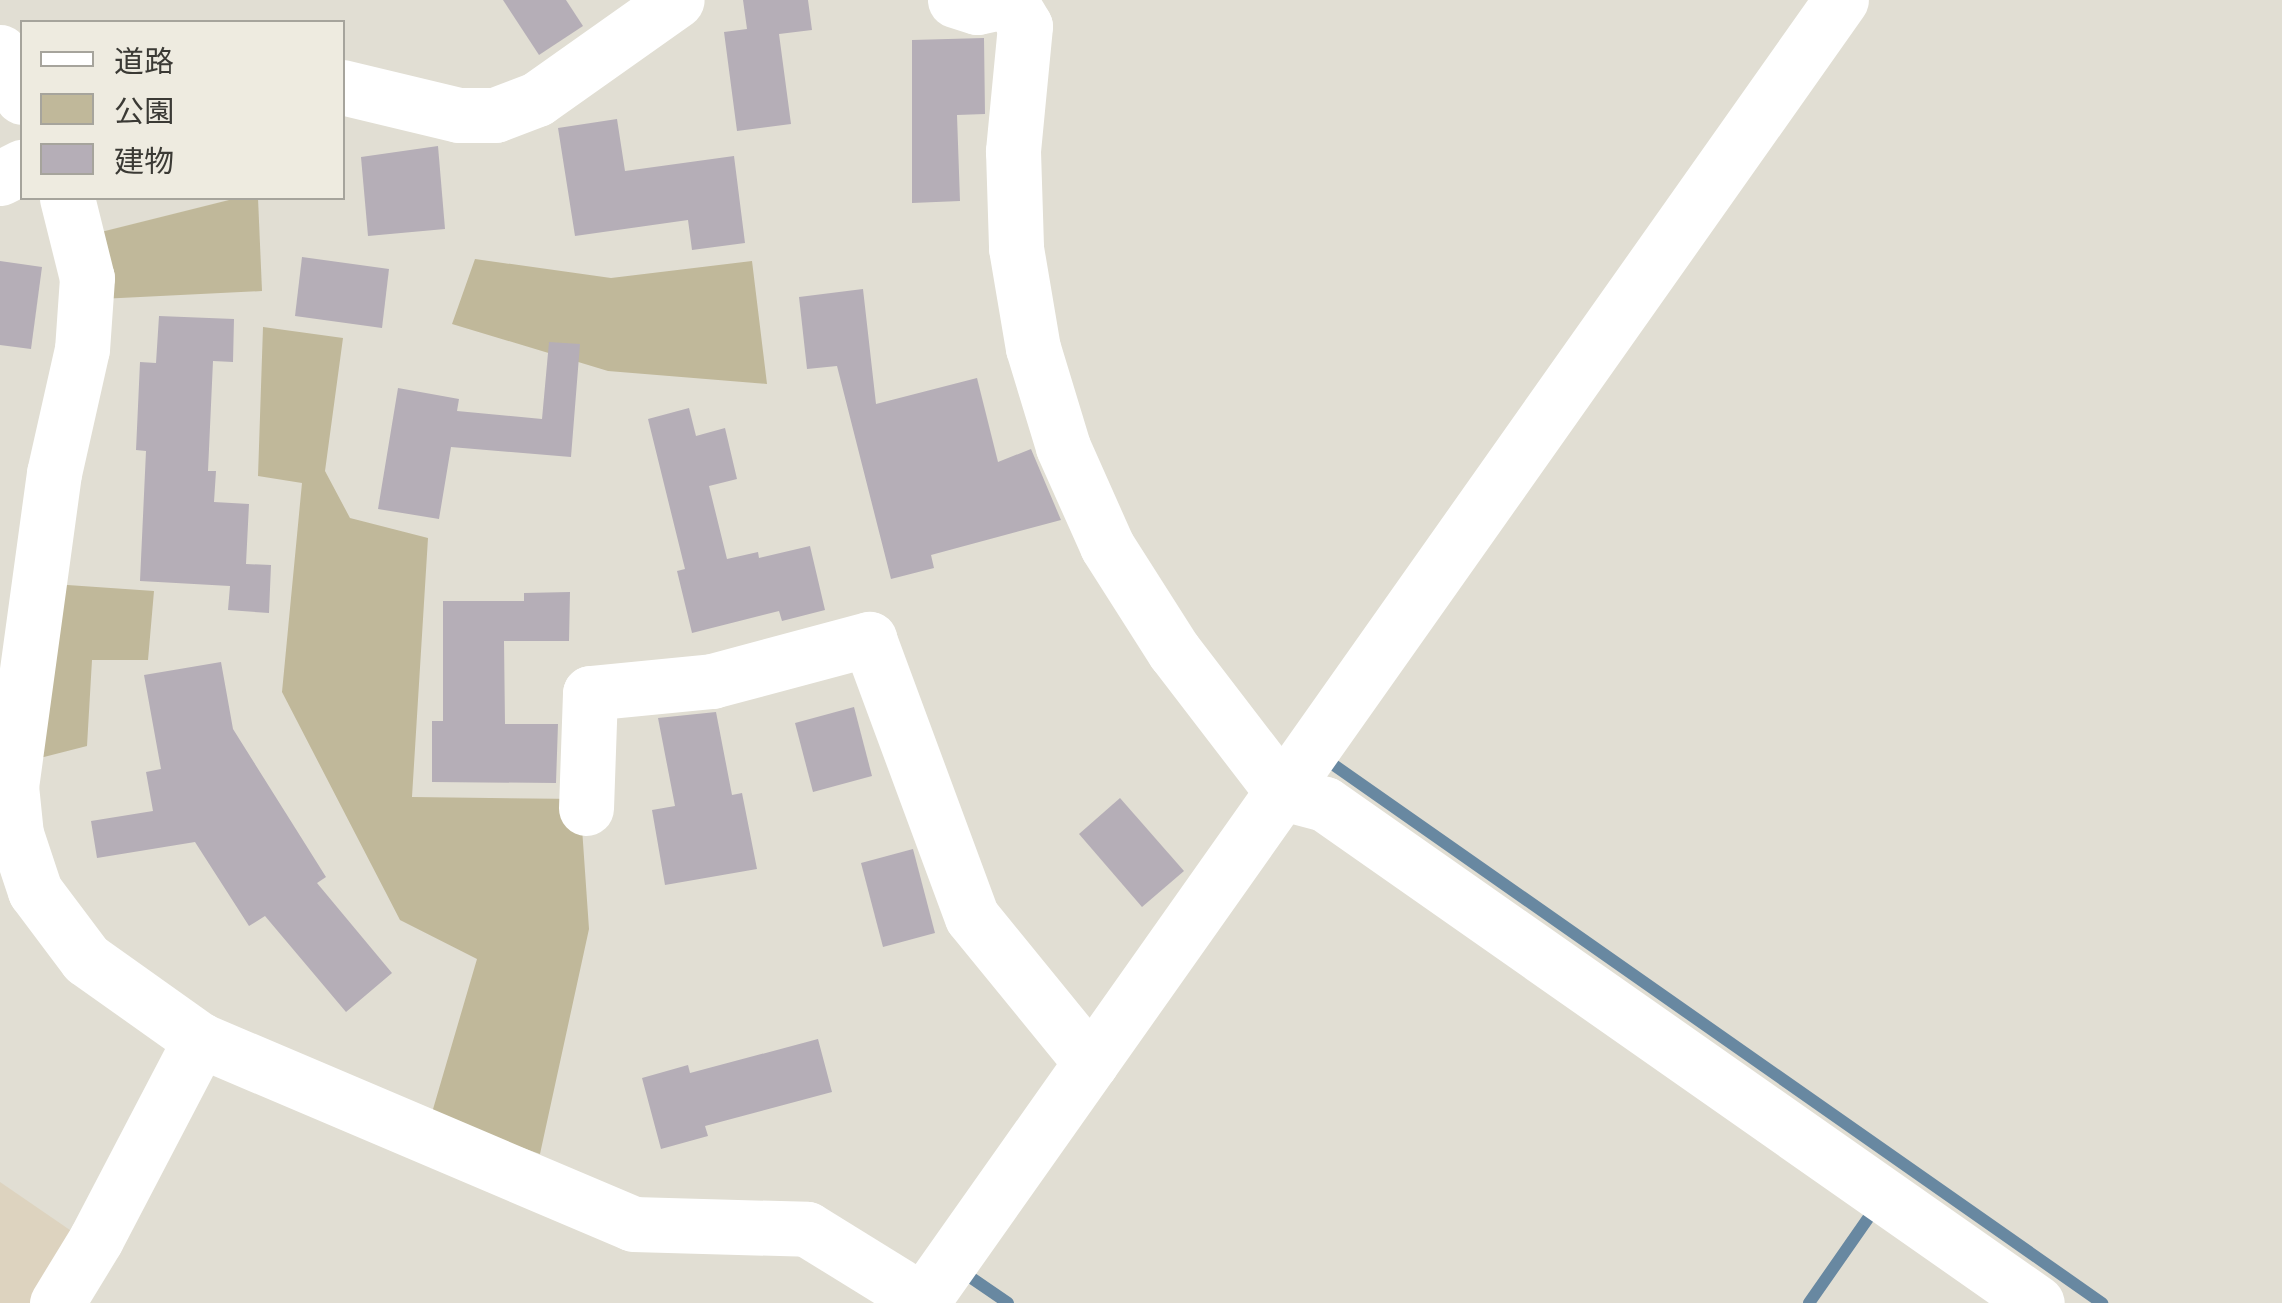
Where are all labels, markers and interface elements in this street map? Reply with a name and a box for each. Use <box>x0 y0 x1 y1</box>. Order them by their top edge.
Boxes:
legend <box>20 20 345 200</box>
text: 道路 <box>114 43 174 79</box>
text: 公園 <box>114 93 174 129</box>
text: 建物 <box>114 143 174 179</box>

